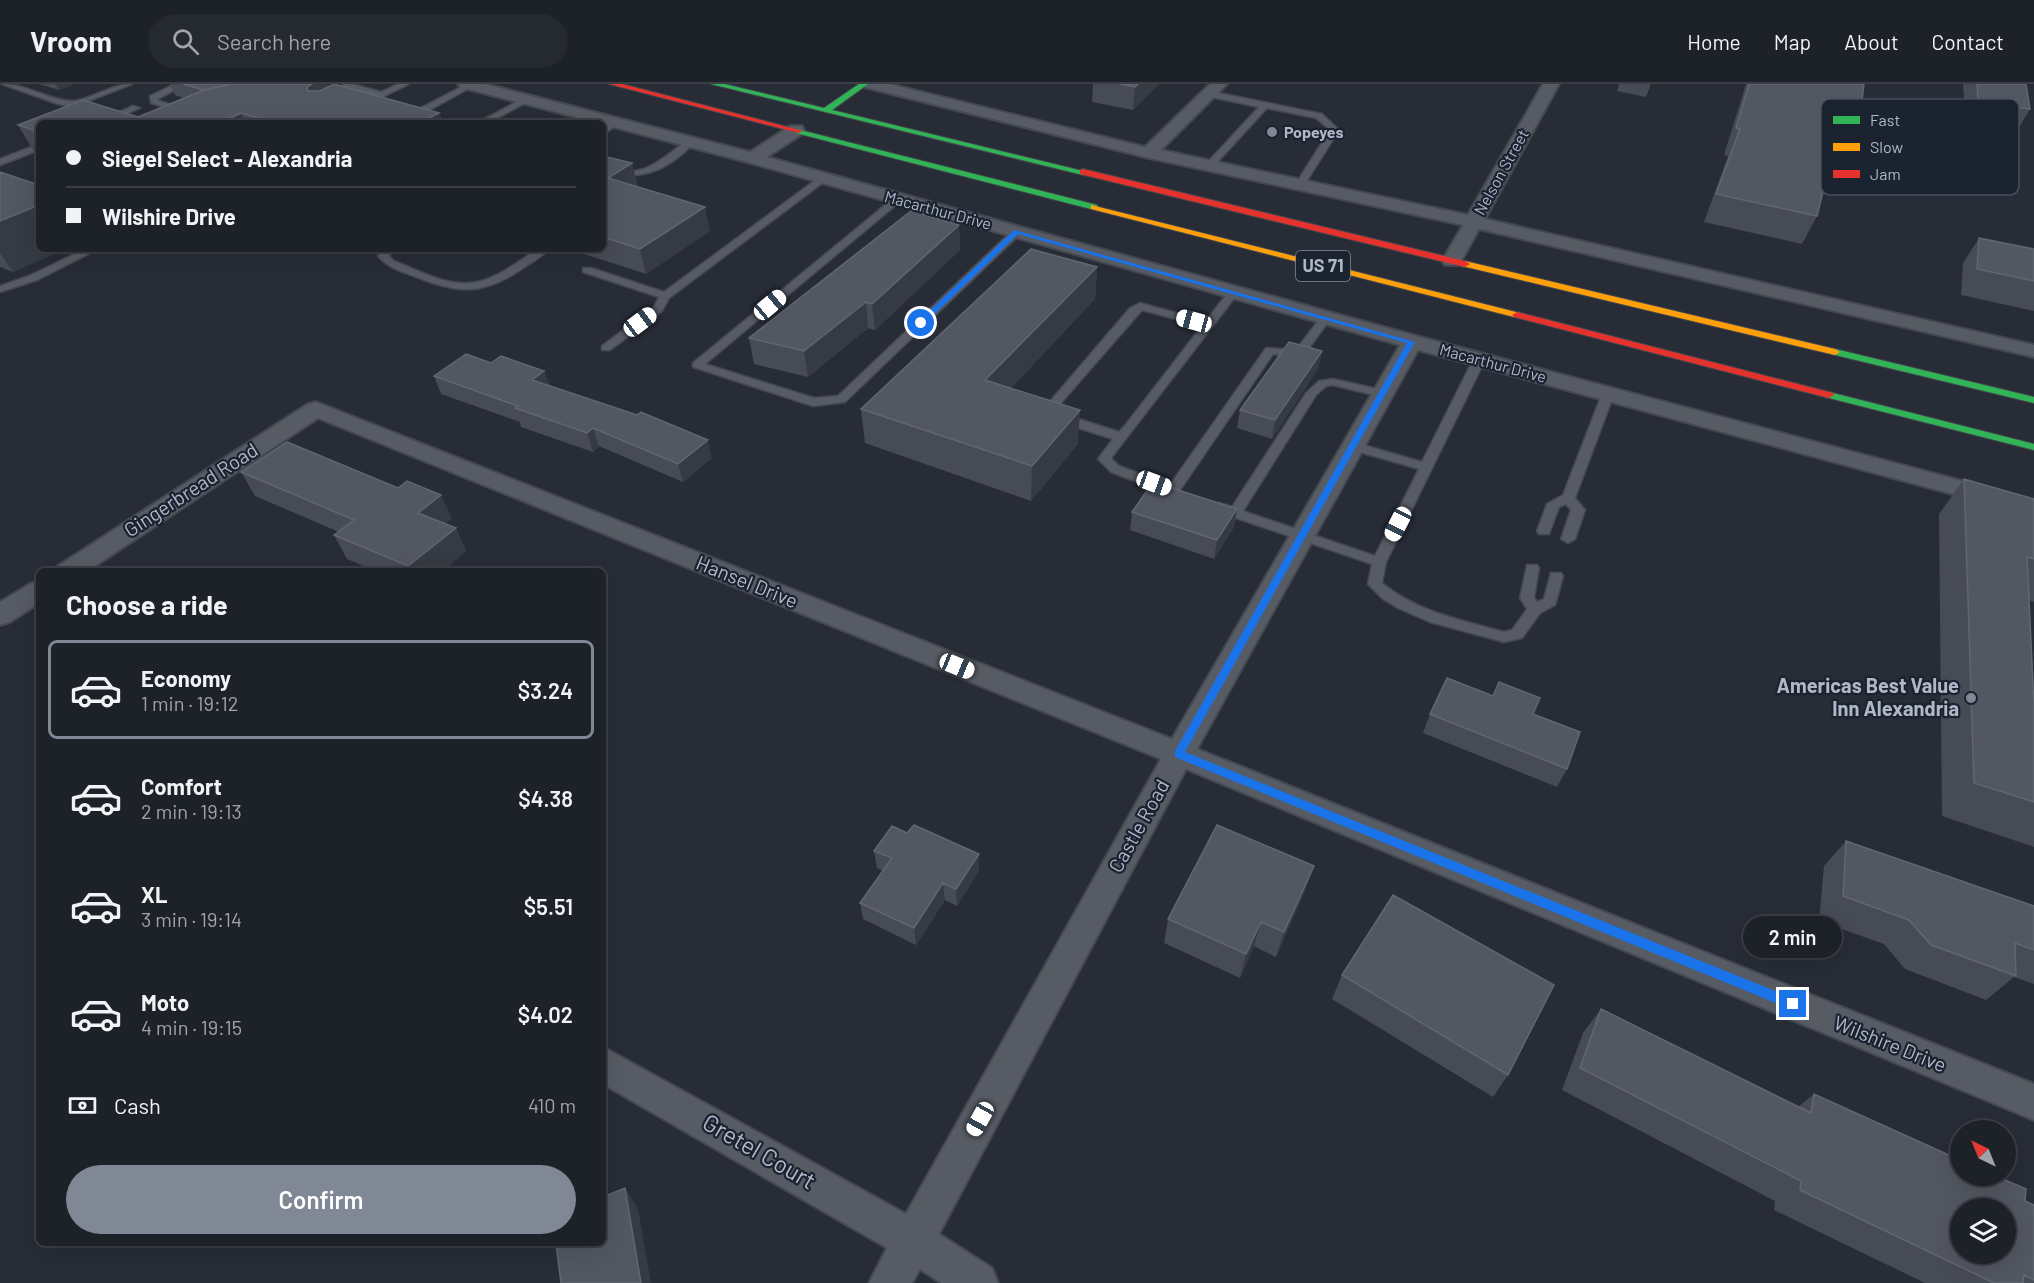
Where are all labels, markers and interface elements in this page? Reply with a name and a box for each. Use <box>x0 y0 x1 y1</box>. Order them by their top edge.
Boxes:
search box <box>148 14 568 68</box>
text: Vroom <box>30 24 112 58</box>
icon: search <box>169 25 202 58</box>
text: Search here <box>217 28 331 54</box>
text: Home <box>1687 29 1741 54</box>
text: Map <box>1774 29 1811 54</box>
text: About <box>1844 29 1899 54</box>
text: Contact <box>1932 29 2004 54</box>
legend <box>1821 99 2019 195</box>
text: Fast <box>1870 110 1900 129</box>
place label: Popeyes <box>1284 122 1344 141</box>
marker: Popeyes <box>1265 125 1279 139</box>
street label: Nelson Street <box>1469 126 1532 218</box>
text: Slow <box>1870 137 1903 156</box>
text: Siegel Select - Alexandria <box>102 145 352 171</box>
text: Jam <box>1870 164 1901 183</box>
street label: Macarthur Drive <box>883 186 994 233</box>
text: Wilshire Drive <box>102 203 236 229</box>
road number: US 71 <box>1296 251 1350 281</box>
car <box>750 287 790 323</box>
car <box>620 304 660 340</box>
car <box>1174 308 1214 334</box>
route start <box>907 309 934 336</box>
street label: Macarthur Drive <box>1438 339 1549 386</box>
street label: Gingerbread Road <box>119 437 262 541</box>
car <box>1134 468 1174 498</box>
car <box>1382 504 1414 544</box>
street label: Hansel Drive <box>693 550 802 612</box>
text: Choose a ride <box>66 588 228 620</box>
car <box>937 651 977 681</box>
icon: car <box>69 663 123 717</box>
text: Economy <box>141 665 231 691</box>
place label: Americas Best Value Inn Alexandria <box>1777 673 1959 720</box>
text: $3.24 <box>518 677 573 703</box>
text: 1 min · 19:12 <box>141 691 239 715</box>
marker: Americas Best Value Inn Alexandria <box>1964 691 1978 705</box>
icon: car <box>69 771 123 825</box>
text: Comfort <box>141 773 222 799</box>
street label: Castle Road <box>1103 775 1173 876</box>
text: $4.38 <box>518 785 573 811</box>
text: 2 min · 19:13 <box>141 799 242 823</box>
icon: car <box>69 879 123 933</box>
text: XL <box>141 881 167 907</box>
text: $5.51 <box>524 893 573 919</box>
text: 3 min · 19:14 <box>141 907 242 931</box>
callout: 2 min <box>1744 917 1842 959</box>
text: 2 min <box>1769 925 1816 949</box>
icon: car <box>69 987 123 1041</box>
text: Moto <box>141 989 189 1015</box>
route end <box>1779 990 1806 1017</box>
text: $4.02 <box>518 1001 573 1027</box>
street label: Wilshire Drive <box>1831 1010 1950 1077</box>
text: 4 min · 19:15 <box>141 1015 242 1039</box>
icon: cash <box>66 1089 99 1122</box>
text: Cash <box>114 1092 161 1118</box>
text: 410 m <box>528 1093 576 1117</box>
car <box>963 1099 997 1139</box>
street label: Gretel Court <box>698 1107 821 1195</box>
north arrow <box>1950 1120 2016 1186</box>
map controls <box>1950 1120 2016 1264</box>
button: Confirm <box>66 1165 576 1234</box>
button: layers <box>1950 1198 2016 1264</box>

